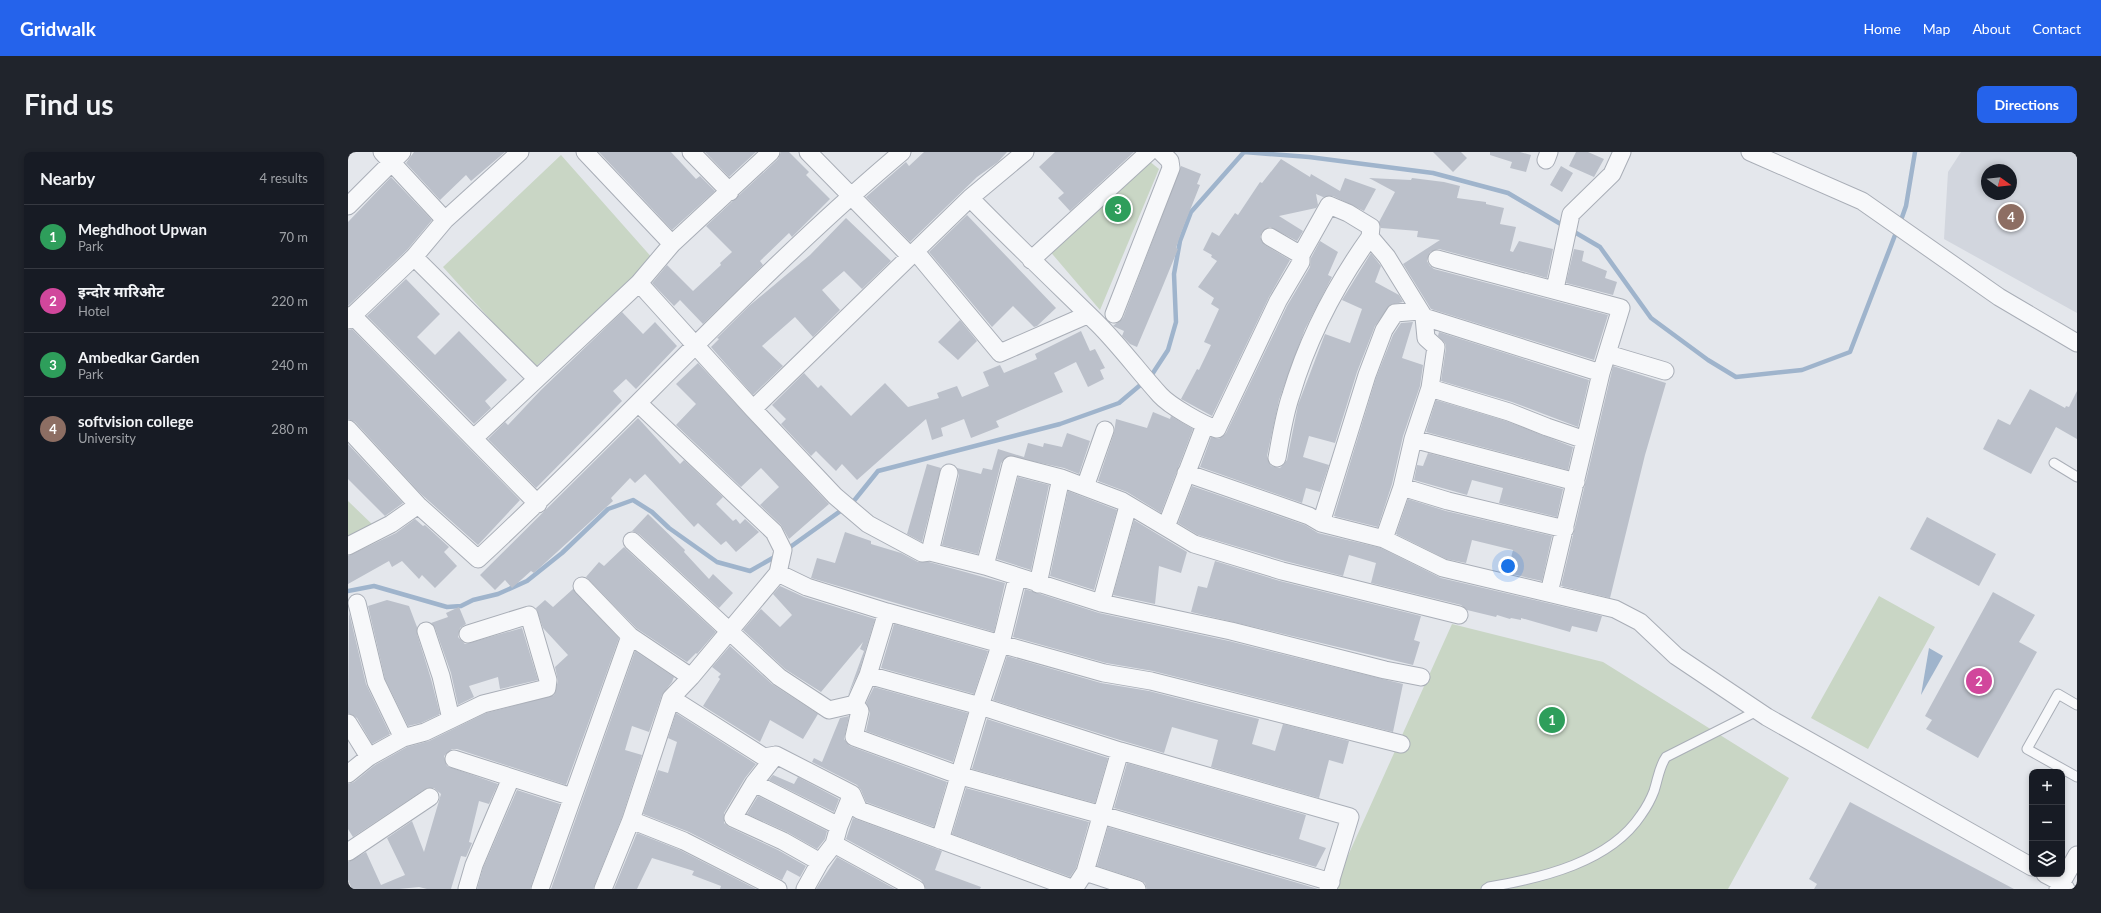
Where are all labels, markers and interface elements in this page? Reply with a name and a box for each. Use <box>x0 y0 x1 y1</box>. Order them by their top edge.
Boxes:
text: Gridwalk <box>20 17 96 40</box>
text: Home <box>1863 20 1901 37</box>
text: Map <box>1923 20 1950 37</box>
text: About <box>1972 20 2010 37</box>
text: Contact <box>2032 20 2081 37</box>
button: Directions <box>1977 86 2077 123</box>
text: Find us <box>24 87 114 121</box>
north arrow <box>1981 164 2017 200</box>
text: Nearby <box>40 168 95 189</box>
text: 4 results <box>260 170 308 186</box>
pin: 3 <box>1105 194 1131 224</box>
pin: 4 <box>1998 202 2024 232</box>
text: Meghdhoot Upwan <box>78 220 207 238</box>
text: 1 <box>49 229 57 245</box>
text: 70 m <box>279 229 308 245</box>
text: Park <box>78 238 103 254</box>
text: इन्दोर मारिओट <box>78 282 164 300</box>
text: 2 <box>49 293 57 309</box>
text: 220 m <box>271 293 308 309</box>
text: Hotel <box>78 303 110 319</box>
text: Ambedkar Garden <box>78 348 199 366</box>
text: 3 <box>49 357 57 373</box>
text: 240 m <box>271 357 308 373</box>
text: Park <box>78 366 103 382</box>
text: softvision college <box>78 412 193 430</box>
text: 4 <box>49 421 57 437</box>
text: 280 m <box>271 421 308 437</box>
text: University <box>78 430 136 446</box>
your location <box>1498 556 1518 576</box>
pin: 2 <box>1966 666 1992 696</box>
pin: 1 <box>1539 705 1565 735</box>
map controls <box>2029 769 2065 877</box>
button: + <box>2029 769 2065 805</box>
button: − <box>2029 805 2065 841</box>
button: layers <box>2029 841 2065 877</box>

